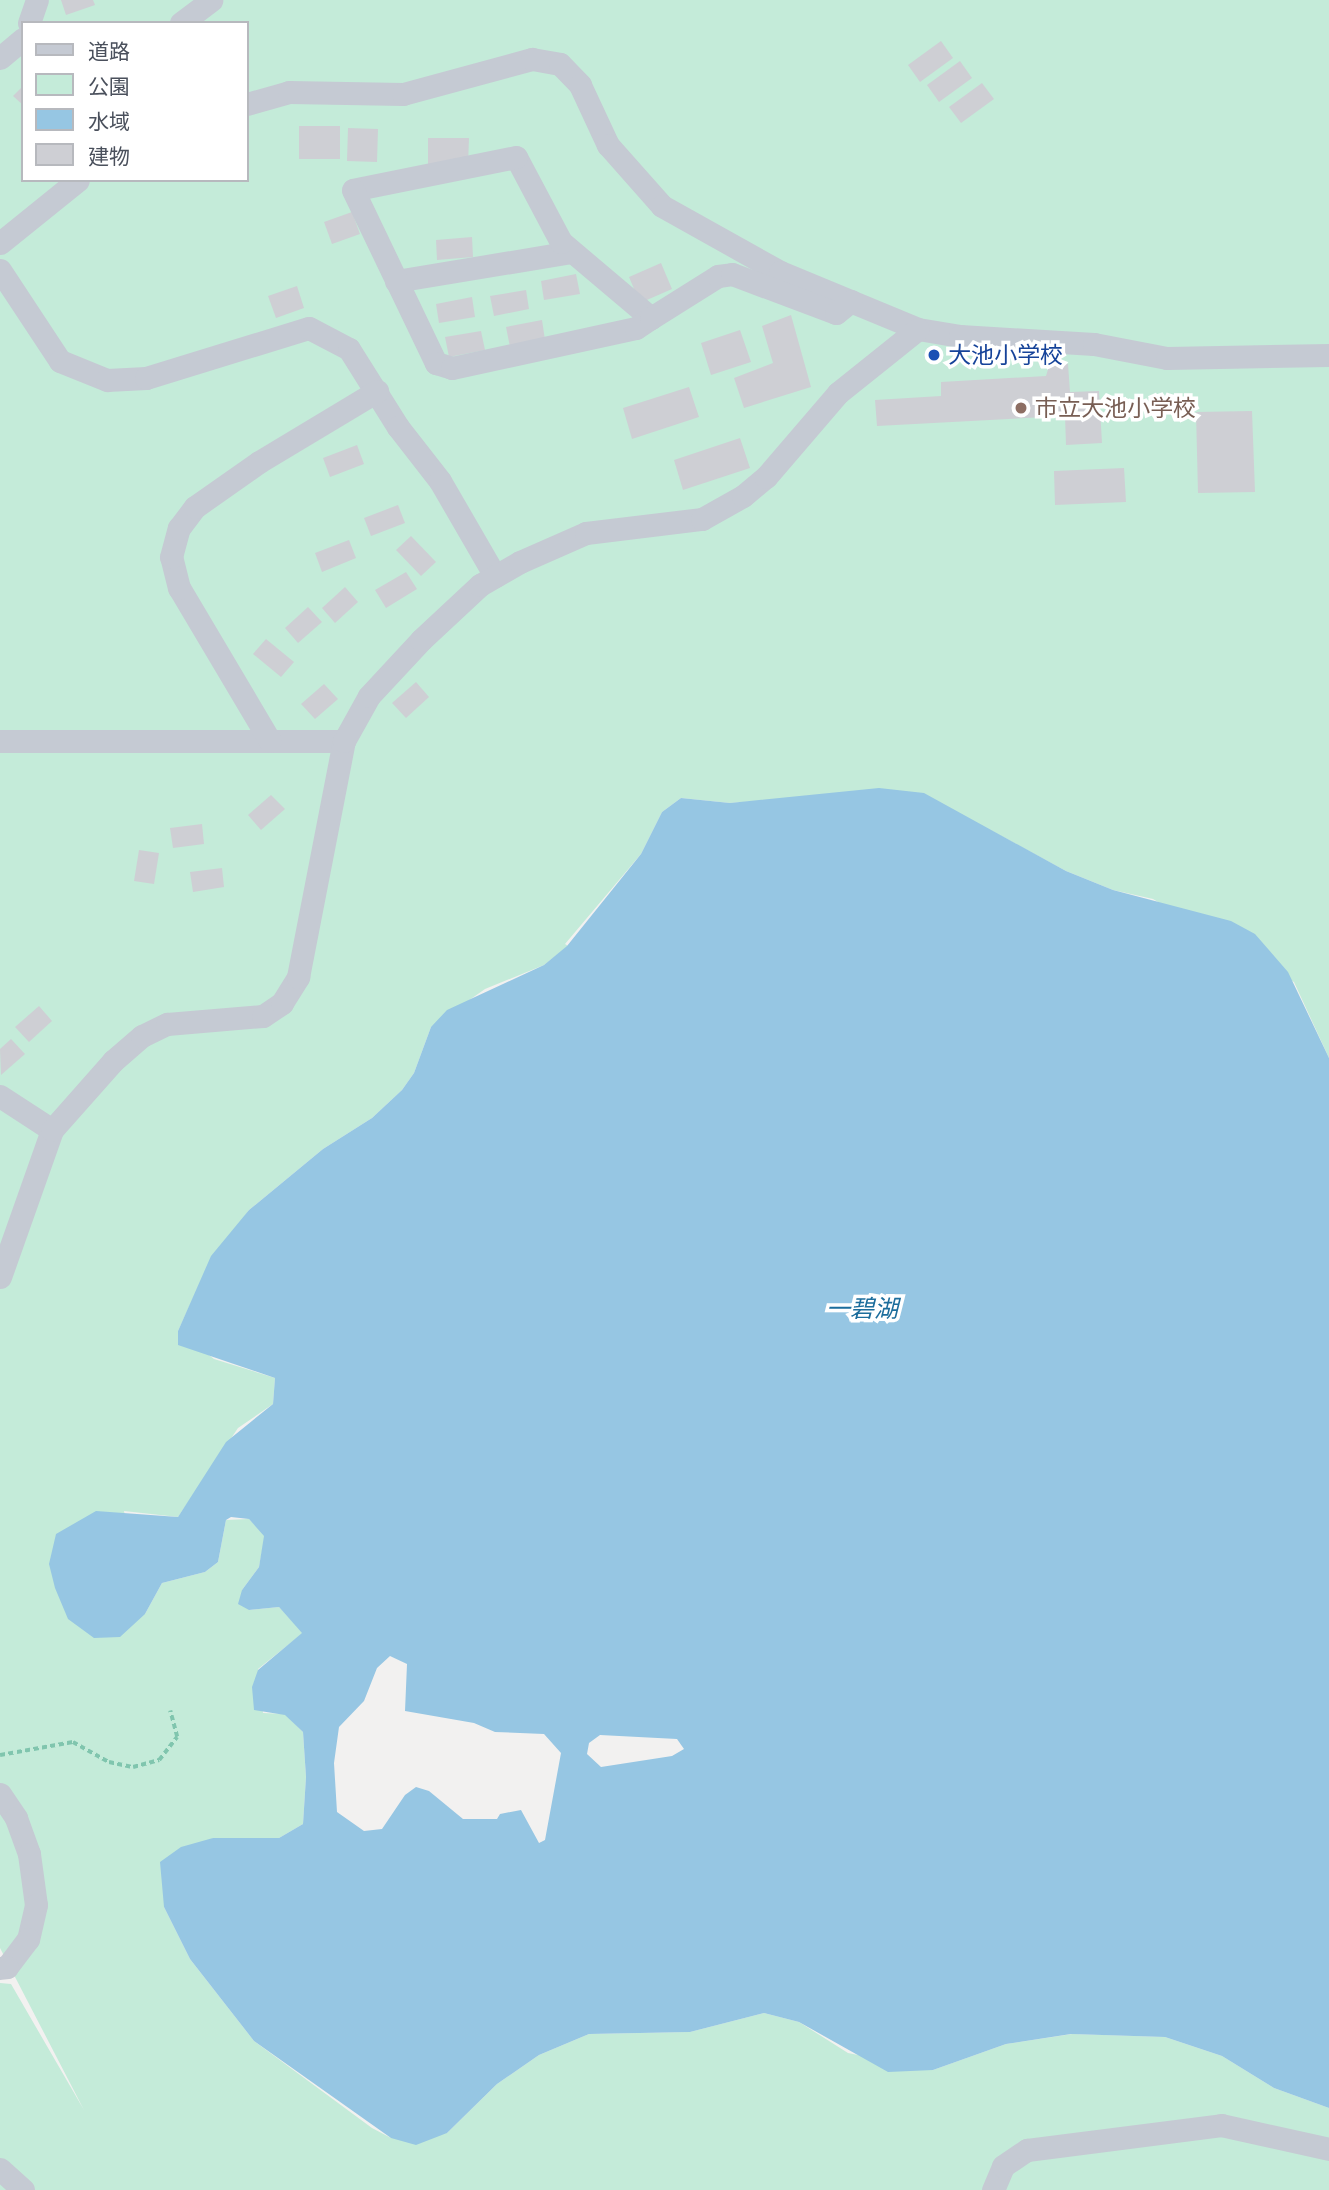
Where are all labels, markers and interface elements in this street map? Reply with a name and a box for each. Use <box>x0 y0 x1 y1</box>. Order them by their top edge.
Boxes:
legend <box>21 21 248 182</box>
text: 道路 <box>88 39 130 64</box>
text: 公園 <box>88 74 130 99</box>
text: 水域 <box>88 109 130 134</box>
text: 建物 <box>88 144 130 169</box>
place label: 大池小学校 <box>948 341 1063 369</box>
marker: 大池小学校 <box>926 347 942 363</box>
place label: 市立大池小学校 <box>1035 394 1196 422</box>
marker: 市立大池小学校 <box>1013 400 1029 416</box>
water label: 一碧湖 <box>826 1296 898 1324</box>

